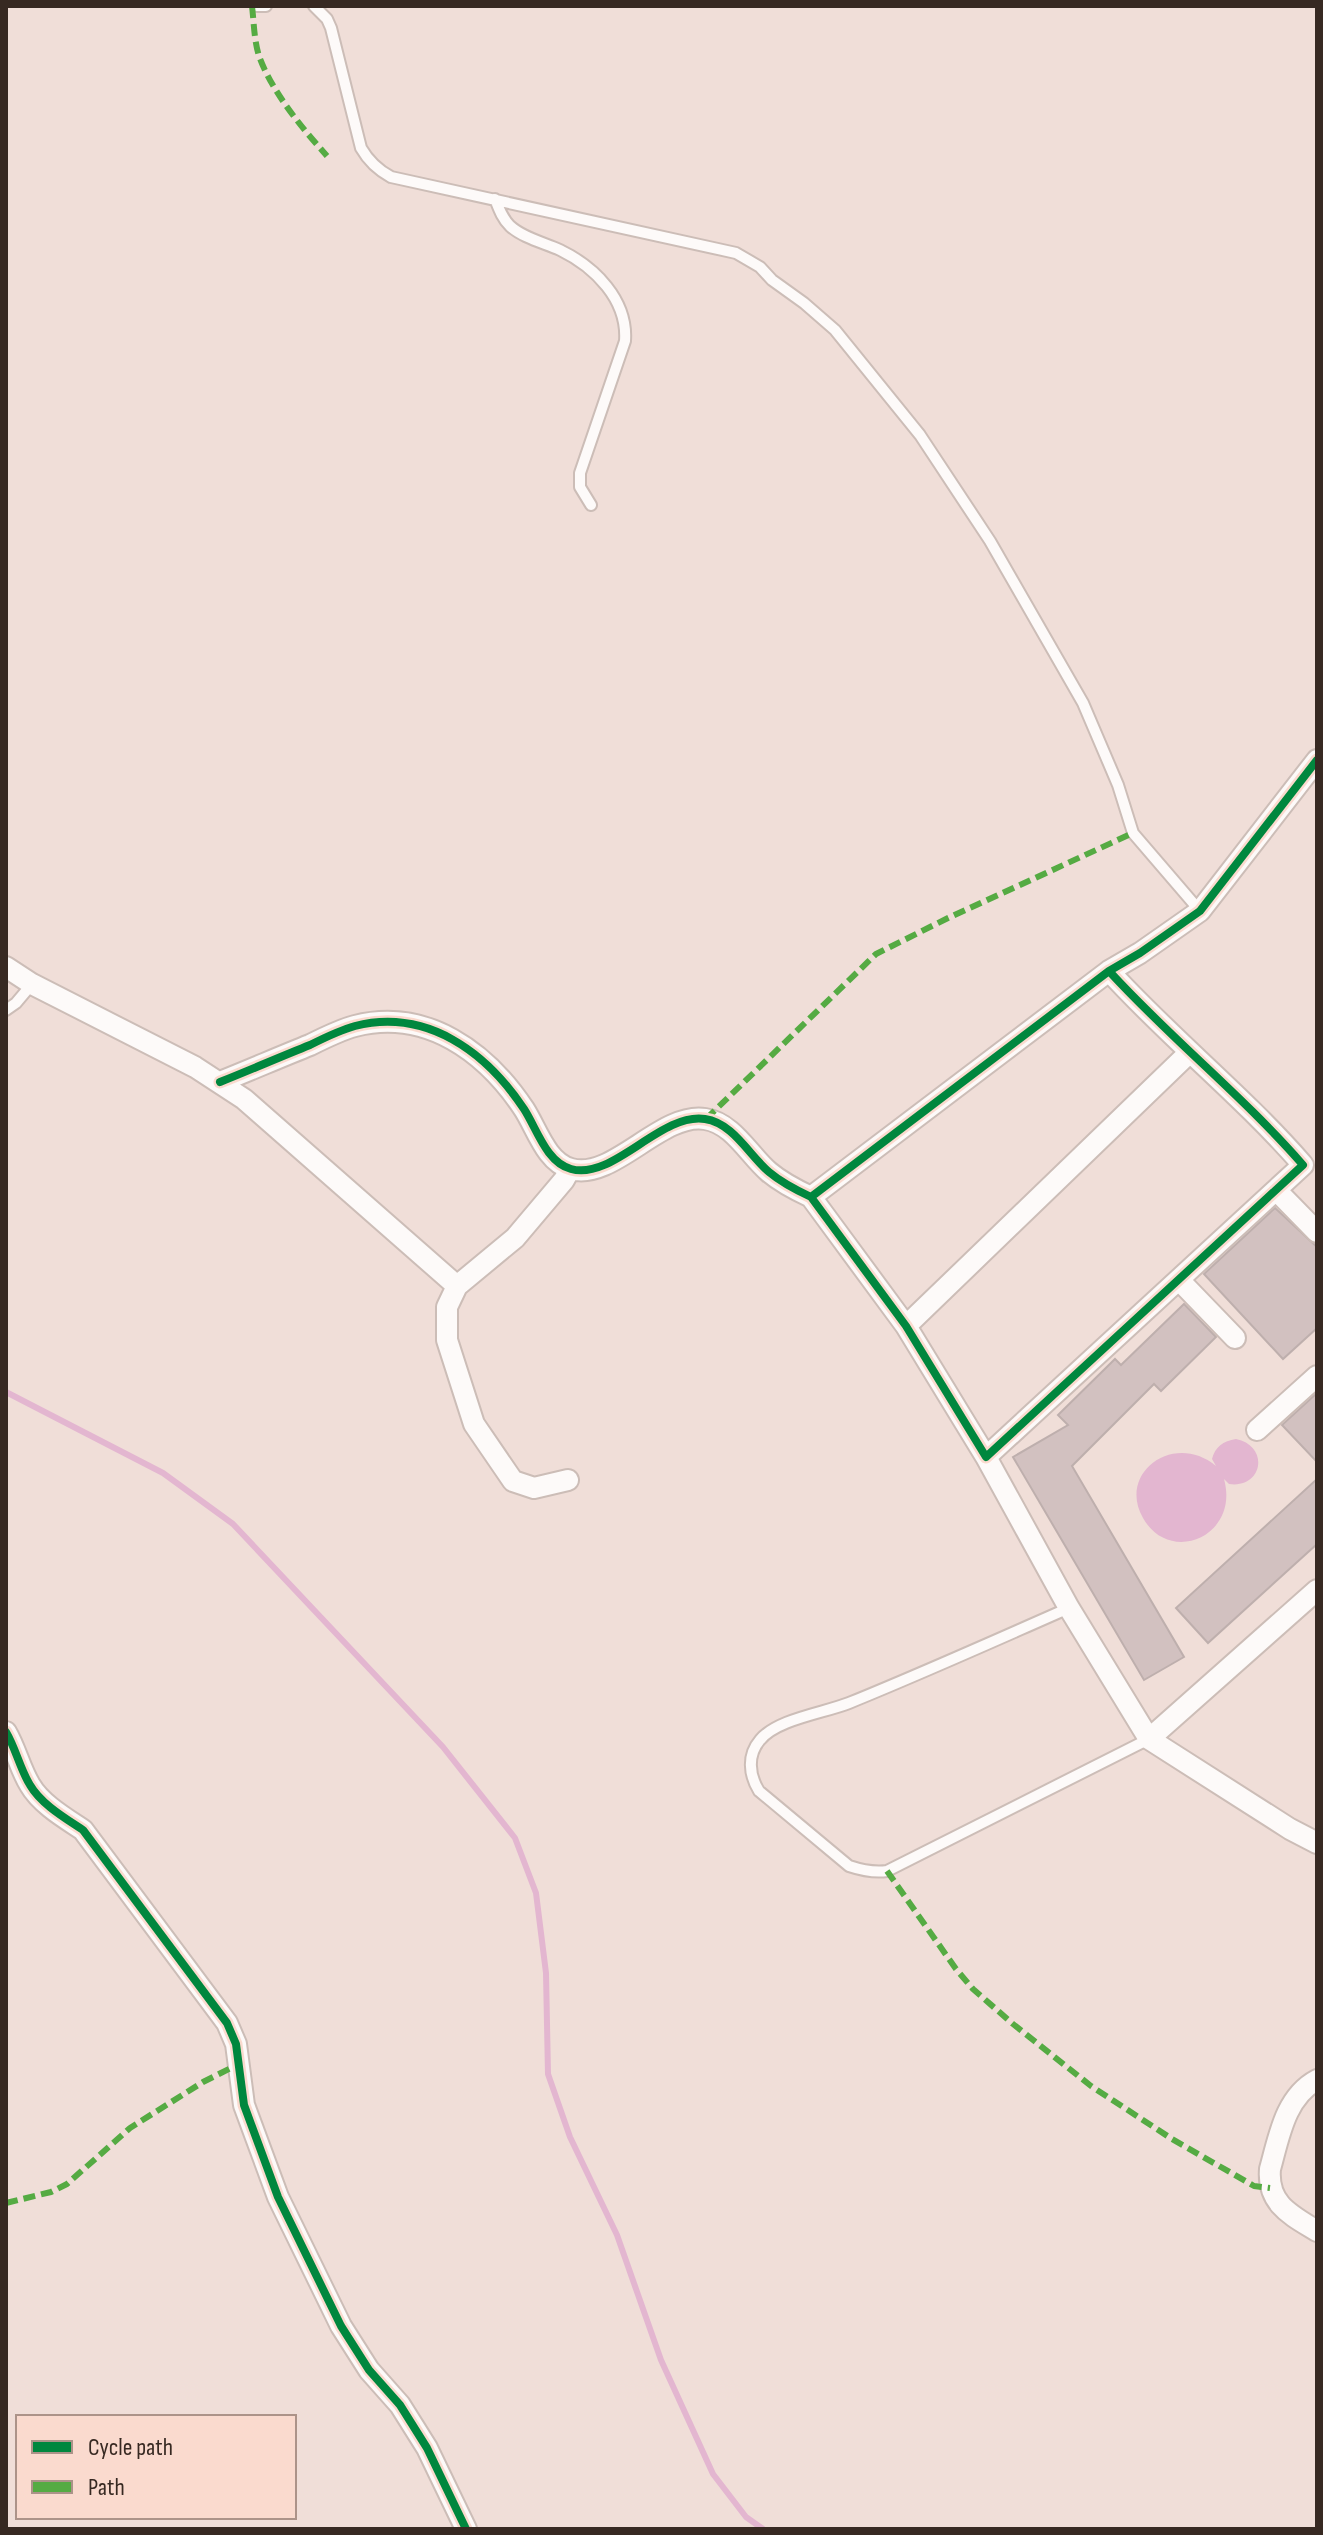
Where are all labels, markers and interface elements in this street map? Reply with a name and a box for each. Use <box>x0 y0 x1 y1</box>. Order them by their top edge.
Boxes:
legend <box>16 2415 296 2519</box>
text: Cycle path <box>88 2433 173 2462</box>
text: Path <box>88 2473 125 2502</box>

